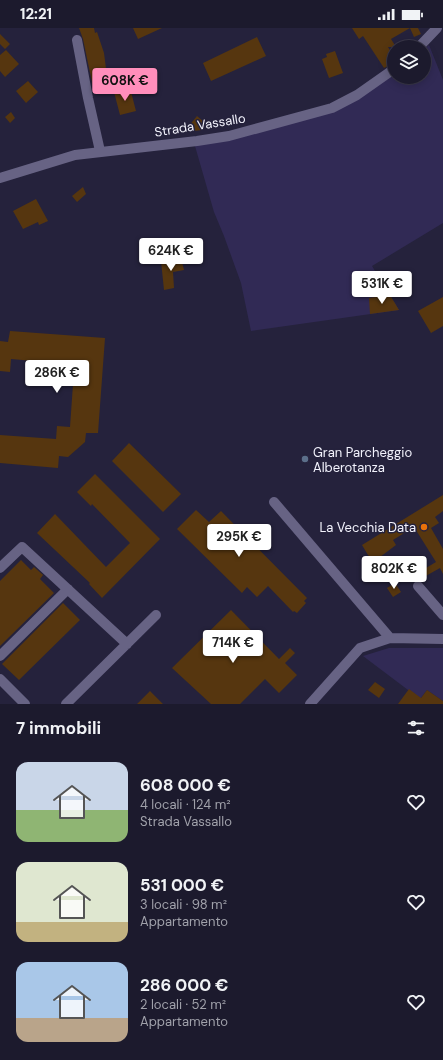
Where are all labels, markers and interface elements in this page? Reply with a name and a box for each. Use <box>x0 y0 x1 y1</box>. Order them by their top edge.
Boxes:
text: 12:21 <box>20 4 52 24</box>
map controls <box>387 40 431 84</box>
button: layers <box>387 40 431 84</box>
pin: 608K € <box>92 68 158 102</box>
text: 608K € <box>101 72 149 89</box>
street label: Strada Vassallo <box>153 109 247 141</box>
pin: 624K € <box>138 238 204 272</box>
text: 624K € <box>148 242 194 259</box>
pin: 531K € <box>349 271 415 305</box>
text: 531K € <box>361 275 403 292</box>
pin: 286K € <box>24 360 90 394</box>
text: 286K € <box>34 364 80 381</box>
place label: Gran Parcheggio Alberotanza <box>313 444 412 476</box>
marker: Gran Parcheggio Alberotanza <box>300 454 310 464</box>
place label: La Vecchia Data <box>319 519 416 536</box>
marker: La Vecchia Data <box>419 522 429 532</box>
pin: 295K € <box>206 524 272 558</box>
text: 295K € <box>216 528 262 545</box>
pin: 802K € <box>361 556 427 590</box>
text: 802K € <box>371 560 417 577</box>
pin: 714K € <box>200 630 266 664</box>
text: 714K € <box>212 634 254 651</box>
text: 7 immobili <box>16 717 101 739</box>
icon: filters <box>405 717 427 739</box>
text: 608 000 € <box>140 774 231 796</box>
icon: home <box>48 778 96 826</box>
icon: heart <box>405 791 427 813</box>
text: 4 locali · 124 m² <box>140 796 231 813</box>
text: Strada Vassallo <box>140 813 232 830</box>
text: 531 000 € <box>140 874 224 896</box>
icon: home <box>48 878 96 926</box>
icon: heart <box>405 891 427 913</box>
text: 3 locali · 98 m² <box>140 896 227 913</box>
text: Appartamento <box>140 913 228 930</box>
text: 286 000 € <box>140 974 229 996</box>
icon: home <box>48 978 96 1026</box>
icon: heart <box>405 991 427 1013</box>
text: 2 locali · 52 m² <box>140 996 226 1013</box>
text: Appartamento <box>140 1013 228 1030</box>

